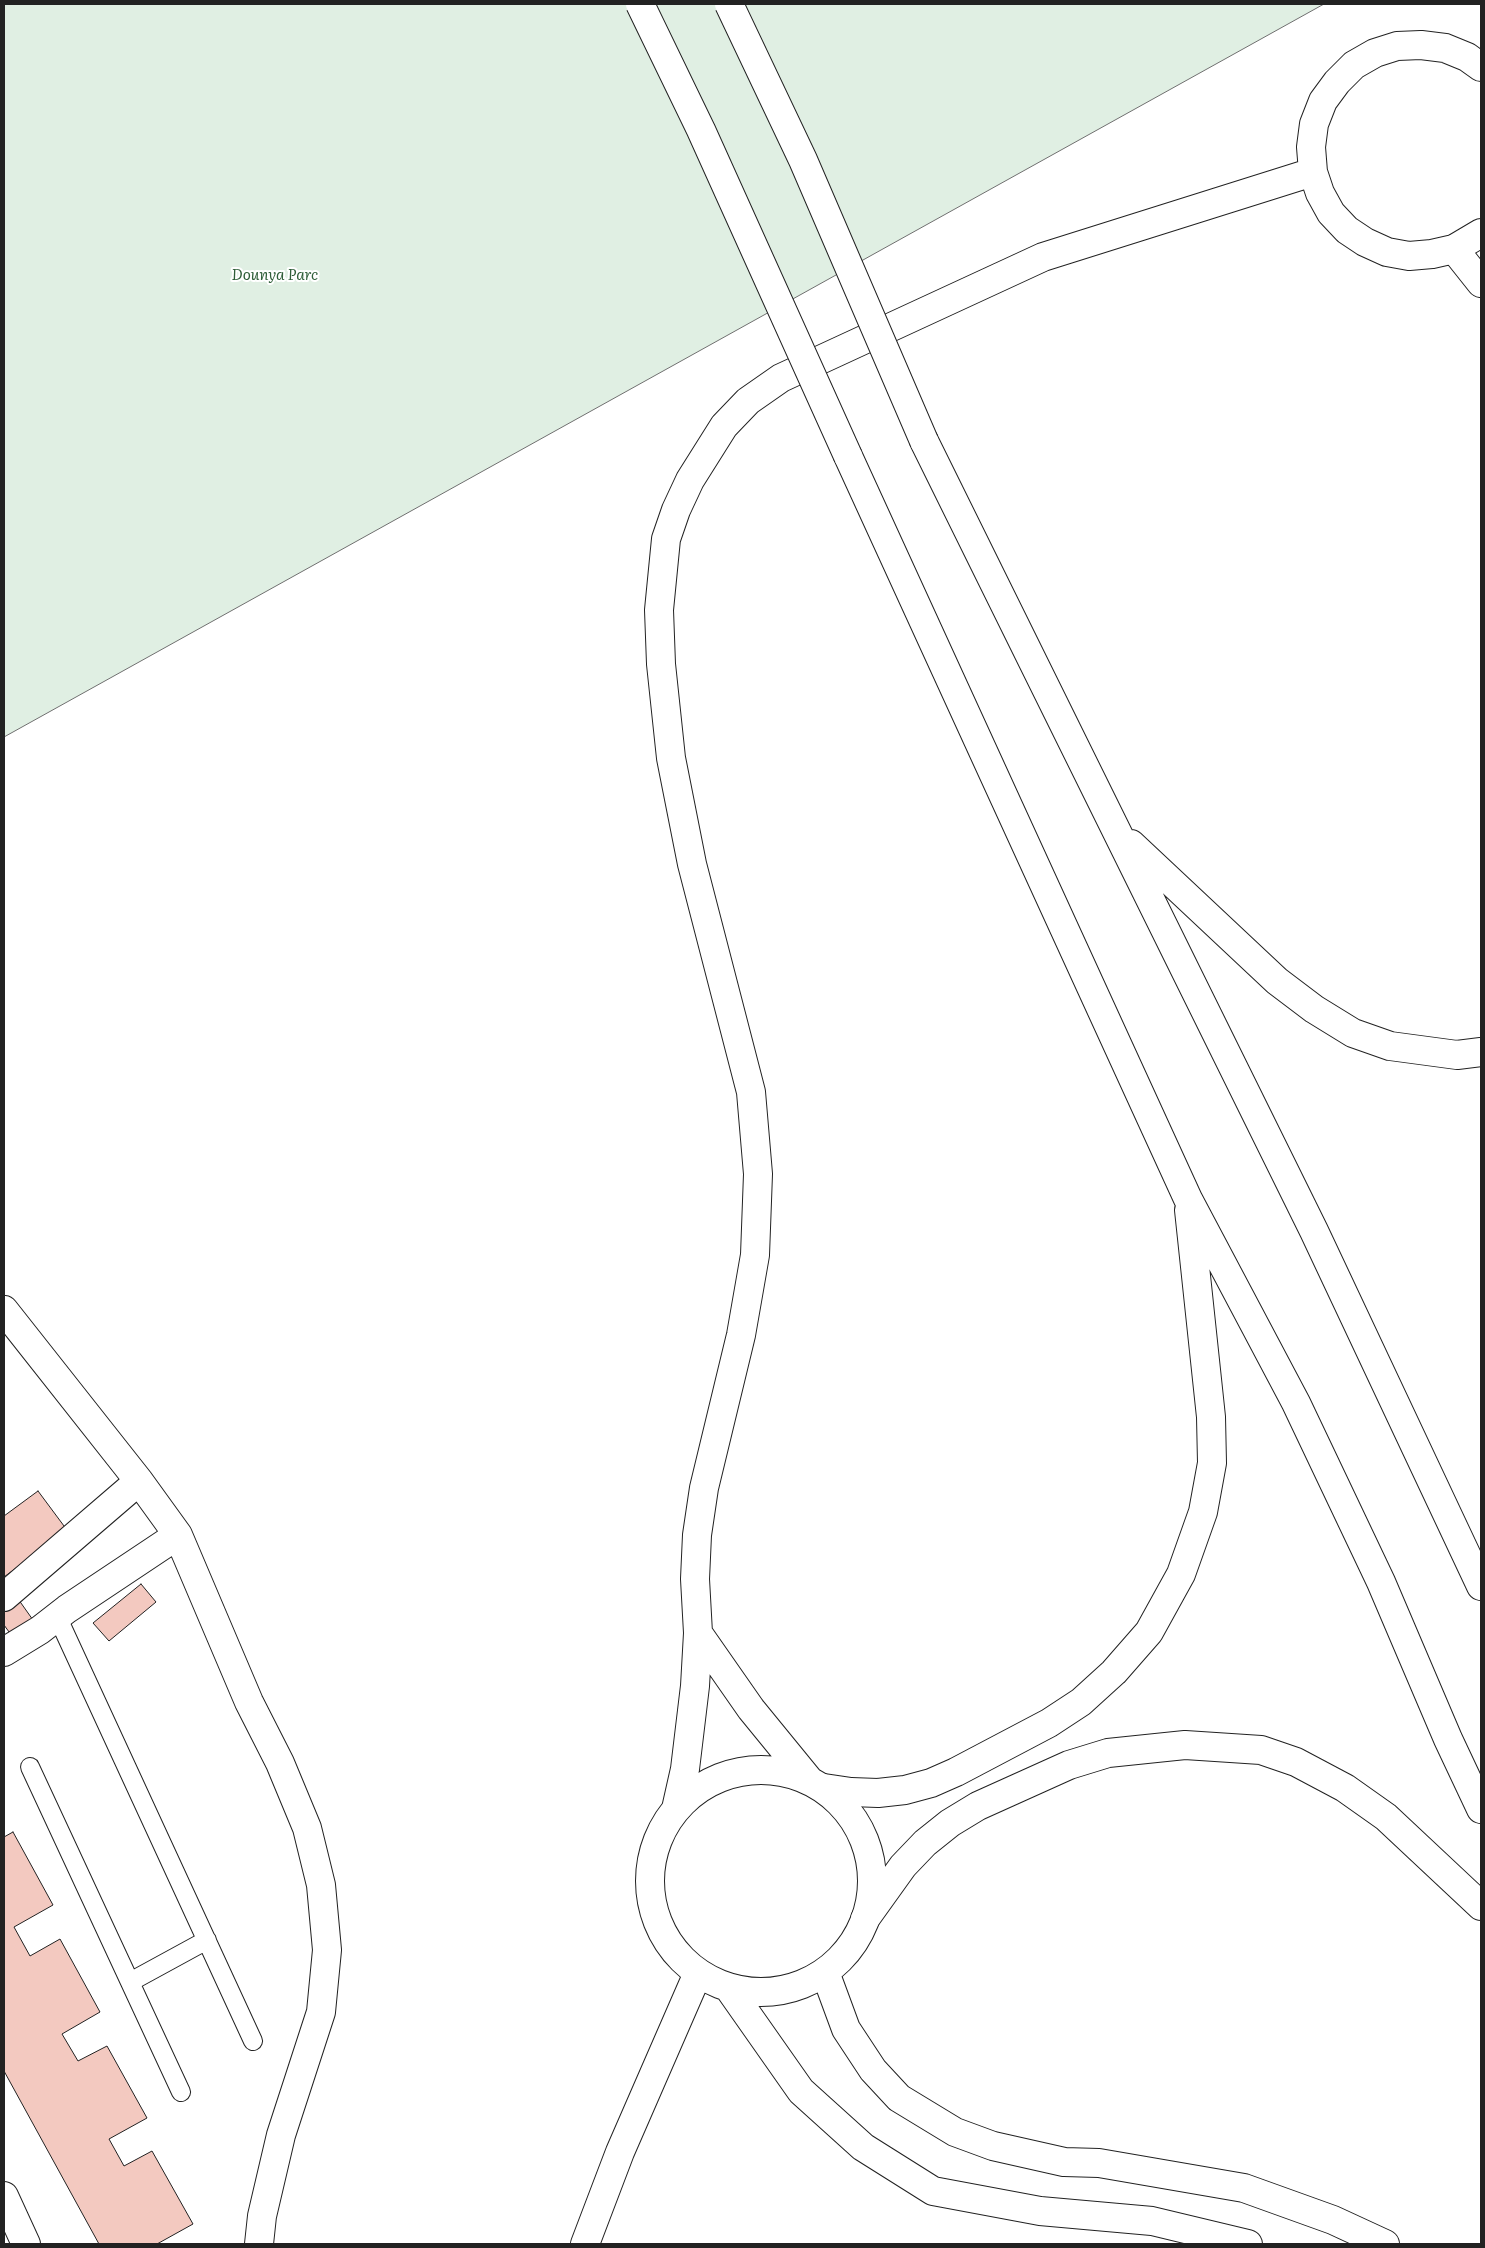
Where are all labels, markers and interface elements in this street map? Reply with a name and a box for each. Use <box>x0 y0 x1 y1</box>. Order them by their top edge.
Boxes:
park label: Dounya Parc <box>232 267 318 285</box>

